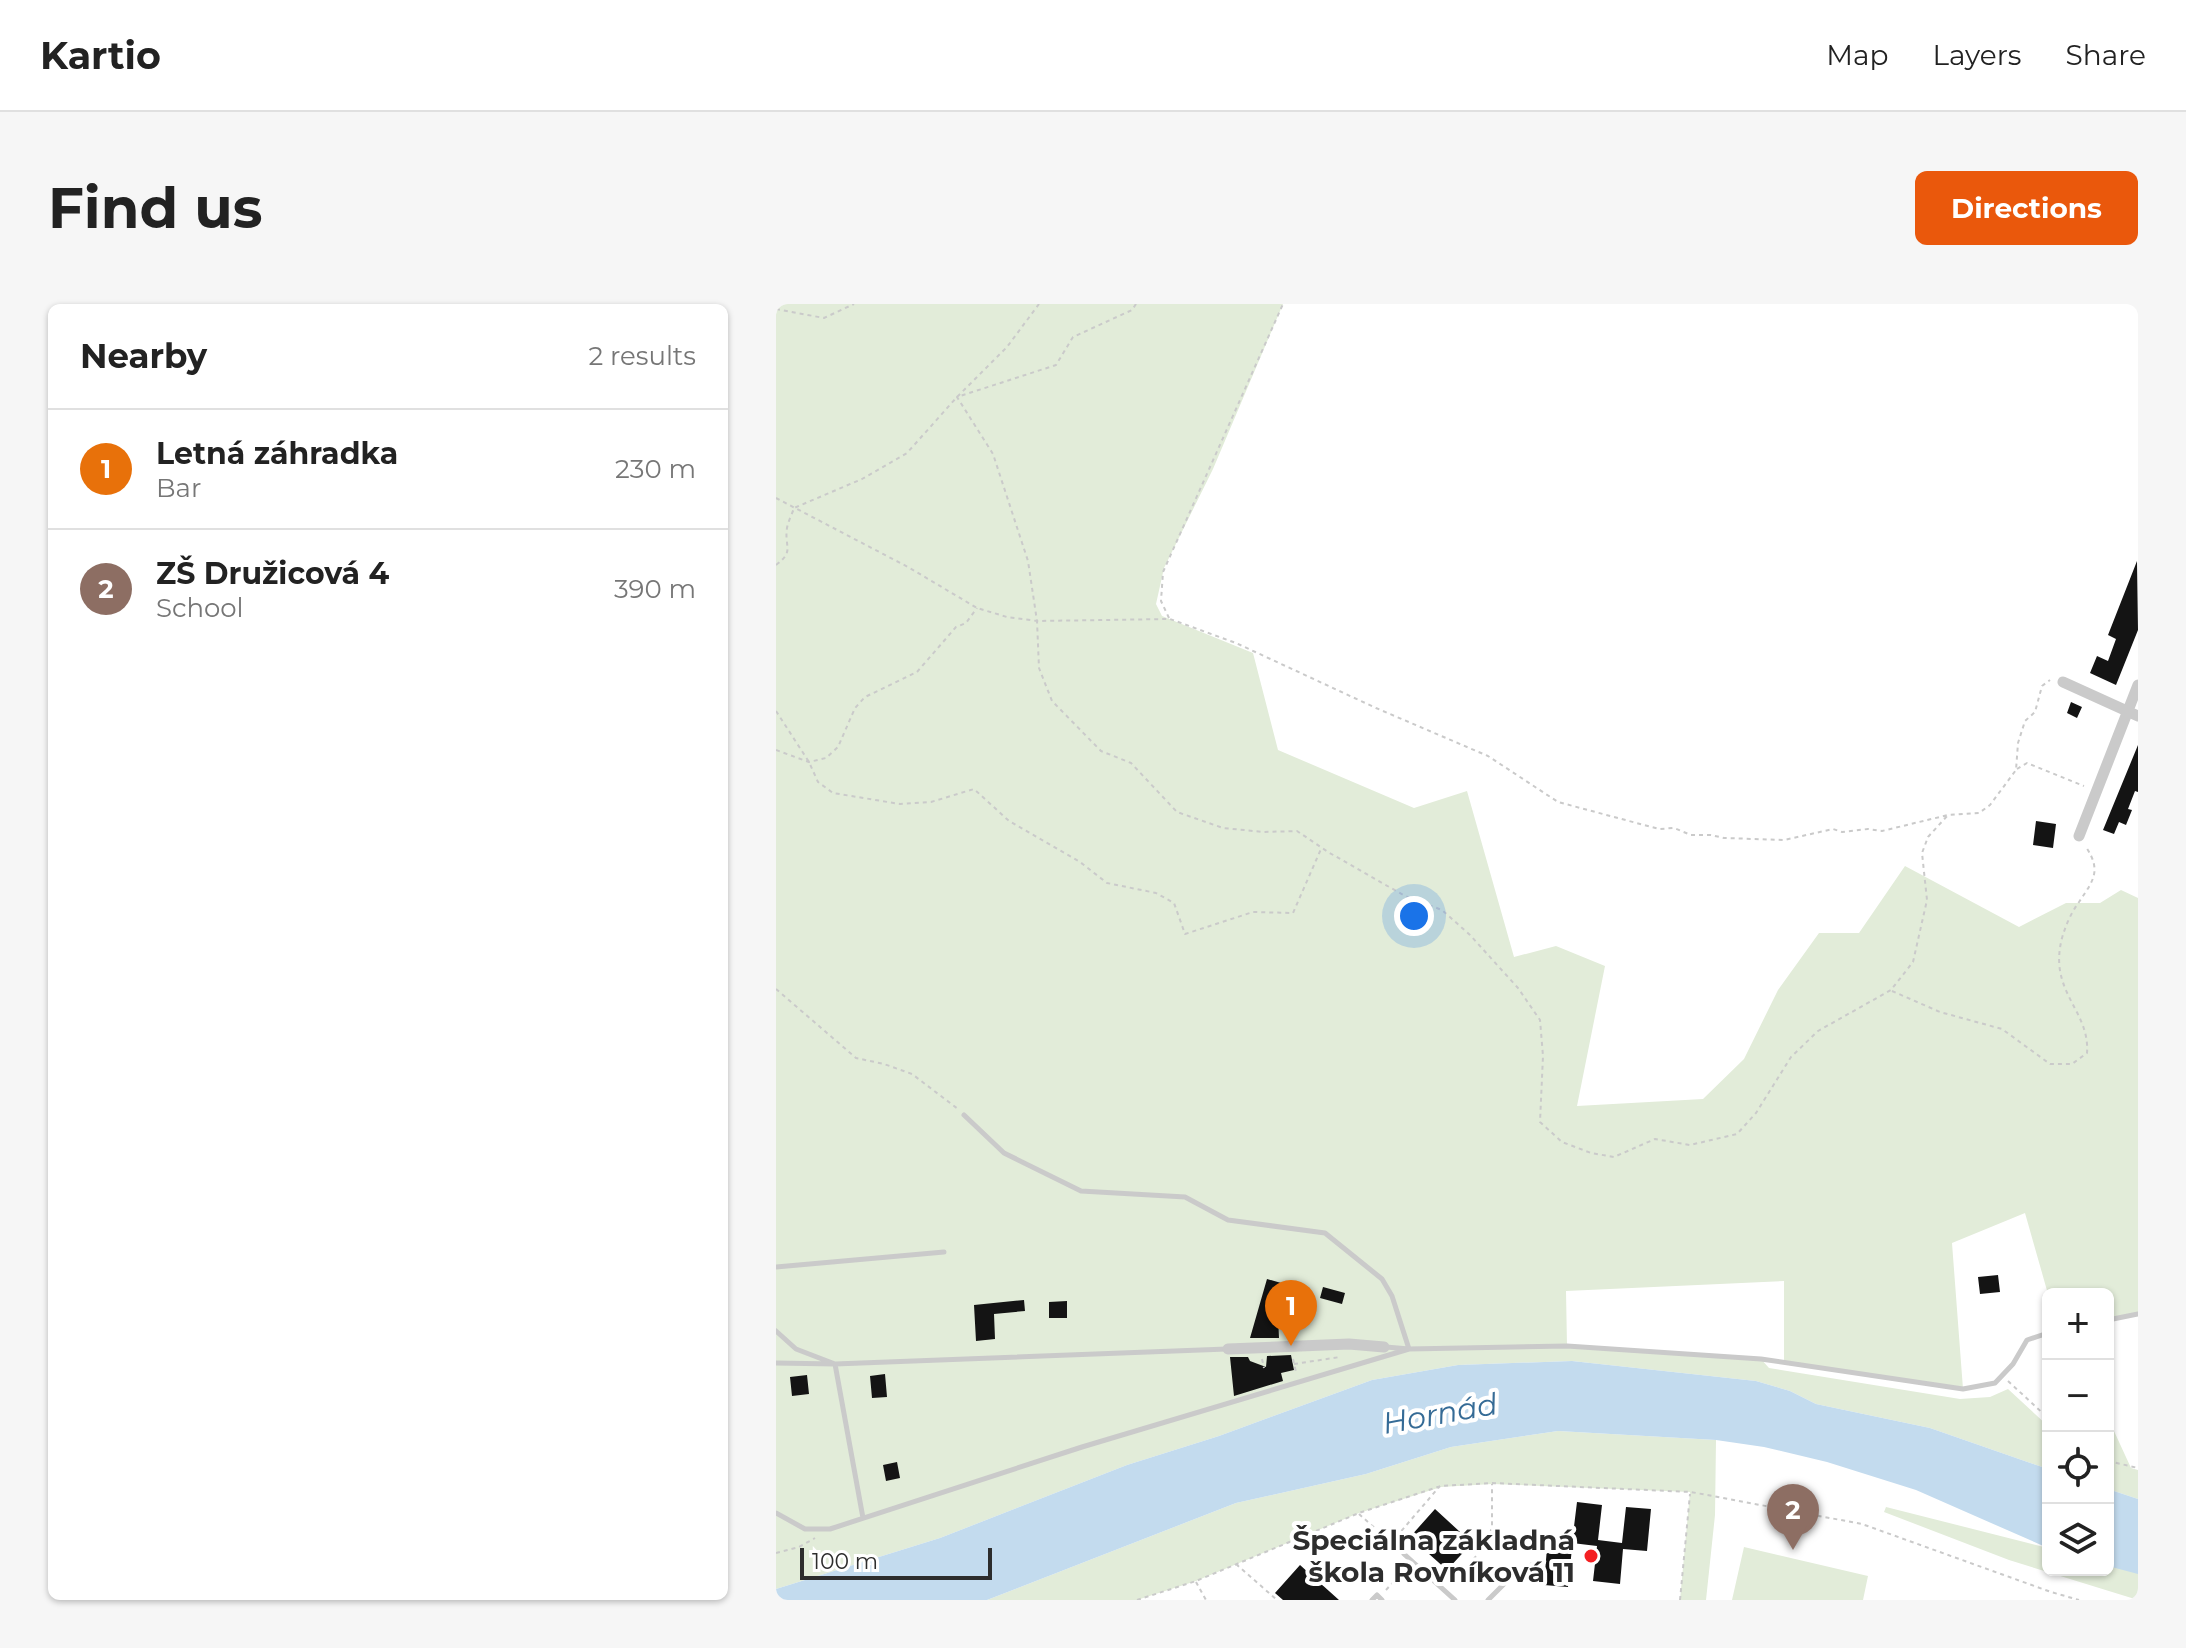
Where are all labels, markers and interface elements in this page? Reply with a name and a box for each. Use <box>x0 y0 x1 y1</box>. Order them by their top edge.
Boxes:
text: Kartio <box>40 32 161 79</box>
text: Map <box>1826 38 1889 72</box>
text: Layers <box>1933 38 2022 72</box>
text: Share <box>2066 38 2146 72</box>
button: Directions <box>1915 171 2138 245</box>
text: Find us <box>48 174 262 242</box>
text: Nearby <box>80 335 207 377</box>
text: 2 results <box>588 340 696 372</box>
text: Letná záhradka <box>156 435 398 472</box>
text: 1 <box>101 453 111 485</box>
text: 230 m <box>615 453 696 485</box>
text: Bar <box>156 472 201 504</box>
text: ZŠ Družicová 4 <box>156 555 389 592</box>
text: 2 <box>98 573 114 605</box>
text: 390 m <box>614 573 696 605</box>
text: School <box>156 592 244 624</box>
your location <box>1394 896 1434 936</box>
pin: 1 <box>1265 1280 1317 1346</box>
map controls <box>2042 1288 2114 1576</box>
button: + <box>2042 1288 2114 1360</box>
button: − <box>2042 1360 2114 1432</box>
water label: Hornád <box>1380 1385 1501 1442</box>
button: locate <box>2042 1432 2114 1504</box>
pin: 2 <box>1767 1484 1819 1550</box>
button: layers <box>2042 1504 2114 1576</box>
place label: Špeciálna základná škola Rovníková 11 <box>1292 1523 1575 1589</box>
scale bar <box>800 1544 992 1580</box>
marker: Špeciálna základná škola Rovníková 11 <box>1582 1547 1600 1565</box>
text: 100 m <box>812 1548 878 1575</box>

